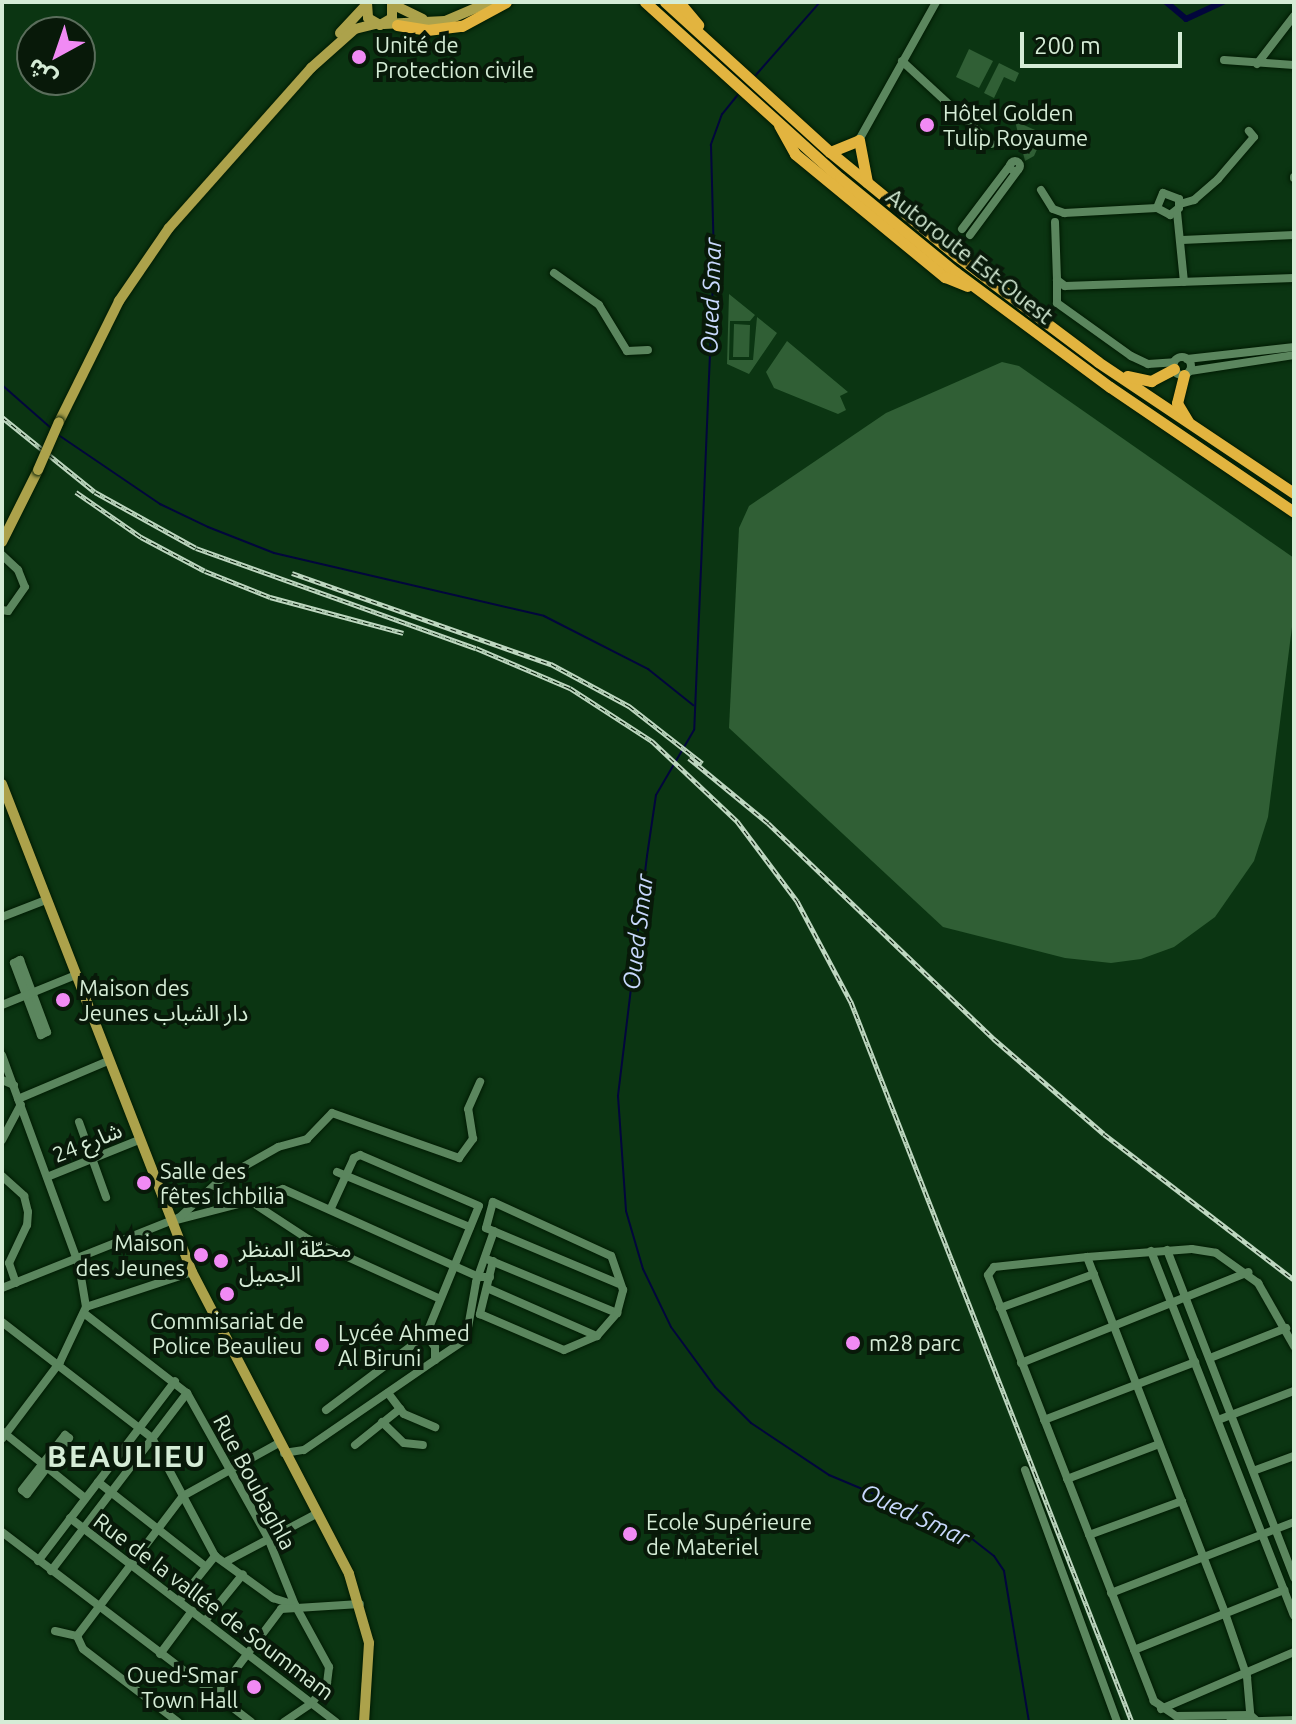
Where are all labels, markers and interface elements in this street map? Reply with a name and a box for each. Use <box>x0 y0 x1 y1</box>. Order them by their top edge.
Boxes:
north arrow <box>16 16 96 96</box>
scale bar <box>1024 16 1186 66</box>
place label: Unité de Protection civile <box>375 31 534 82</box>
text: 200 m <box>1034 32 1101 59</box>
marker: Unité de Protection civile <box>350 48 368 66</box>
text: ش <box>22 54 61 93</box>
place label: Hôtel Golden Tulip Royaume <box>943 99 1088 150</box>
marker: Hôtel Golden Tulip Royaume <box>918 116 936 134</box>
street label: Autoroute Est-Ouest <box>881 183 1059 329</box>
water label: Oued Smar <box>695 237 727 355</box>
water label: Oued Smar <box>617 872 659 992</box>
place label: Maison des Jeunes دار الشباب <box>79 974 248 1026</box>
marker: Maison des Jeunes دار الشباب <box>54 991 72 1009</box>
street label: شارع 24 <box>48 1116 126 1168</box>
place label: Salle des fêtes Ichbilia <box>160 1157 285 1208</box>
marker: Salle des fêtes Ichbilia <box>135 1174 153 1192</box>
place label: Maison des Jeunes <box>76 1229 185 1280</box>
place label: محطّة المنظر الجميل <box>239 1235 351 1286</box>
marker: Maison des Jeunes <box>192 1246 210 1264</box>
marker: محطّة المنظر الجميل <box>210 1250 232 1272</box>
marker: Commisariat de Police Beaulieu <box>218 1285 236 1303</box>
place label: Commisariat de Police Beaulieu <box>150 1307 304 1358</box>
place label: Lycée Ahmed Al Biruni <box>338 1319 470 1370</box>
place label: m28 parc <box>869 1330 961 1356</box>
marker: m28 parc <box>844 1334 862 1352</box>
marker: Lycée Ahmed Al Biruni <box>313 1336 331 1354</box>
street label: Rue Boubaghla <box>208 1410 302 1554</box>
district label: BEAULIEU <box>47 1438 207 1474</box>
water label: Oued Smar <box>856 1477 974 1553</box>
street label: Rue de la vallée de Soummam <box>89 1507 339 1705</box>
place label: Ecole Supérieure de Materiel <box>646 1508 812 1560</box>
marker: Ecole Supérieure de Materiel <box>621 1525 639 1543</box>
place label: Oued-Smar Town Hall <box>127 1661 238 1712</box>
marker: Oued-Smar Town Hall <box>245 1678 263 1696</box>

